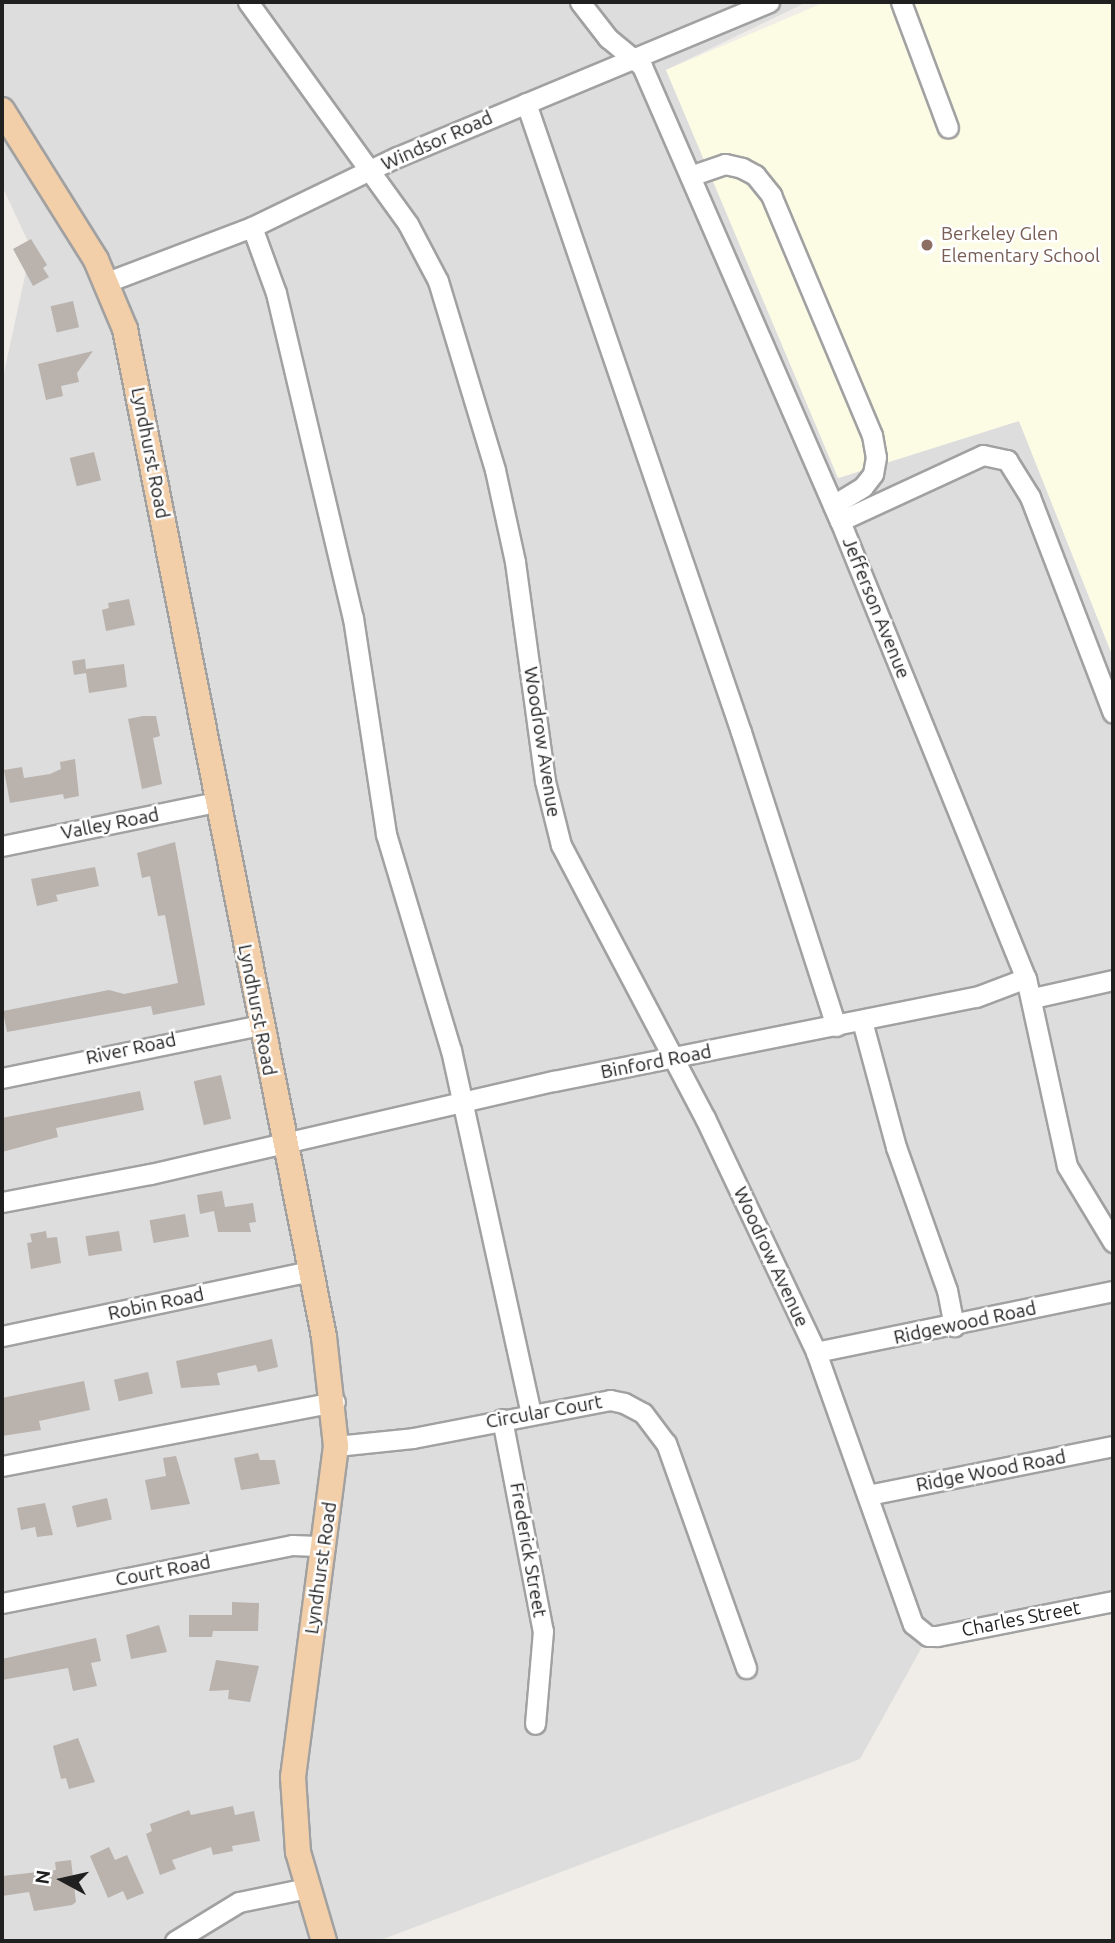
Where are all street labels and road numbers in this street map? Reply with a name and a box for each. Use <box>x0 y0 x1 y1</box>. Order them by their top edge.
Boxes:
street label: Windsor Road <box>378 106 496 176</box>
street label: Lyndhurst Road <box>126 385 174 521</box>
street label: Jefferson Avenue <box>837 534 915 682</box>
street label: Woodrow Avenue <box>519 665 565 819</box>
street label: Valley Road <box>59 803 161 845</box>
street label: Lyndhurst Road <box>233 942 281 1078</box>
street label: River Road <box>84 1028 178 1070</box>
street label: Binford Road <box>599 1040 713 1084</box>
street label: Woodrow Avenue <box>729 1183 813 1331</box>
street label: Robin Road <box>106 1283 206 1325</box>
street label: Ridgewood Road <box>892 1297 1038 1349</box>
street label: Circular Court <box>484 1391 604 1433</box>
street label: Ridge Wood Road <box>914 1445 1068 1497</box>
street label: Frederick Street <box>505 1481 551 1619</box>
street label: Lyndhurst Road <box>300 1500 342 1636</box>
street label: Court Road <box>114 1551 212 1591</box>
street label: Charles Street <box>960 1596 1082 1642</box>

